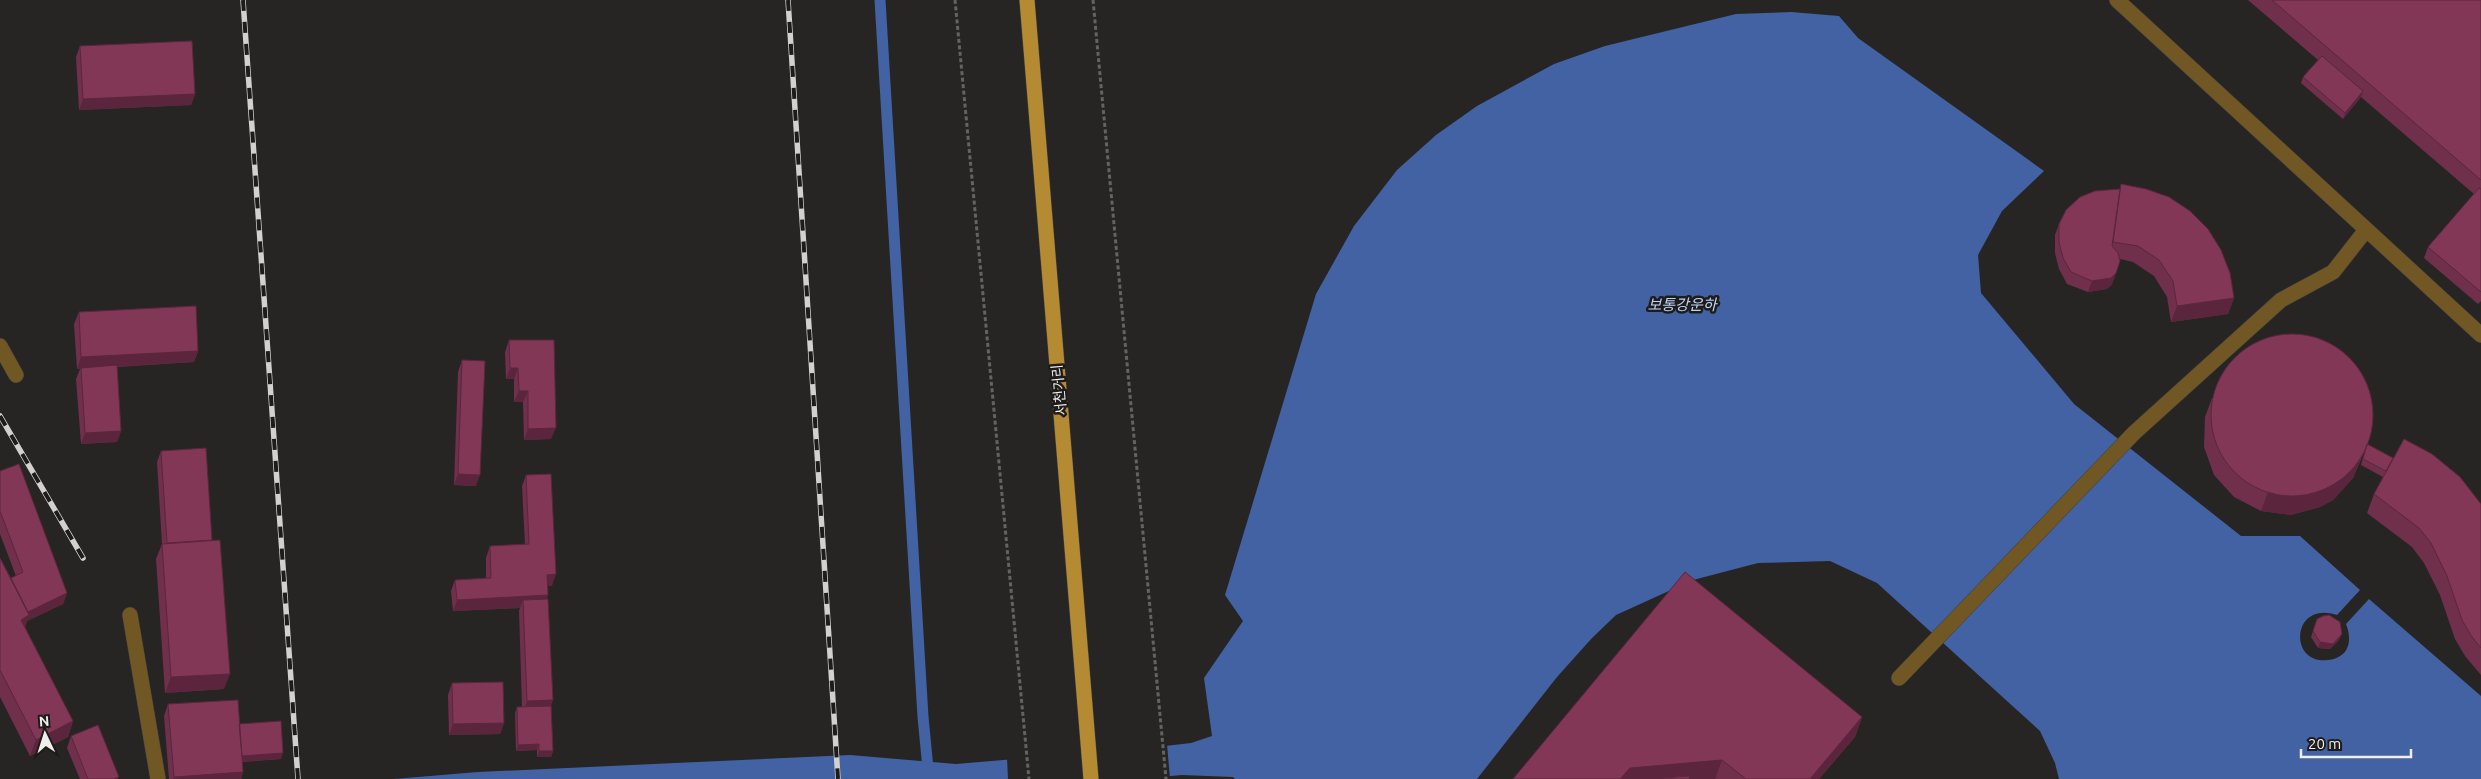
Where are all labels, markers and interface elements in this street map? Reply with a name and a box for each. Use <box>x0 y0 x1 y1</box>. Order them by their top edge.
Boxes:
water label: 보통강운하 <box>1647 296 1719 313</box>
street label: 서천거리 <box>1049 364 1069 416</box>
north arrow <box>20 709 70 759</box>
text: N <box>38 713 50 729</box>
scale bar <box>2301 726 2411 758</box>
text: 20 m <box>2308 735 2341 752</box>

